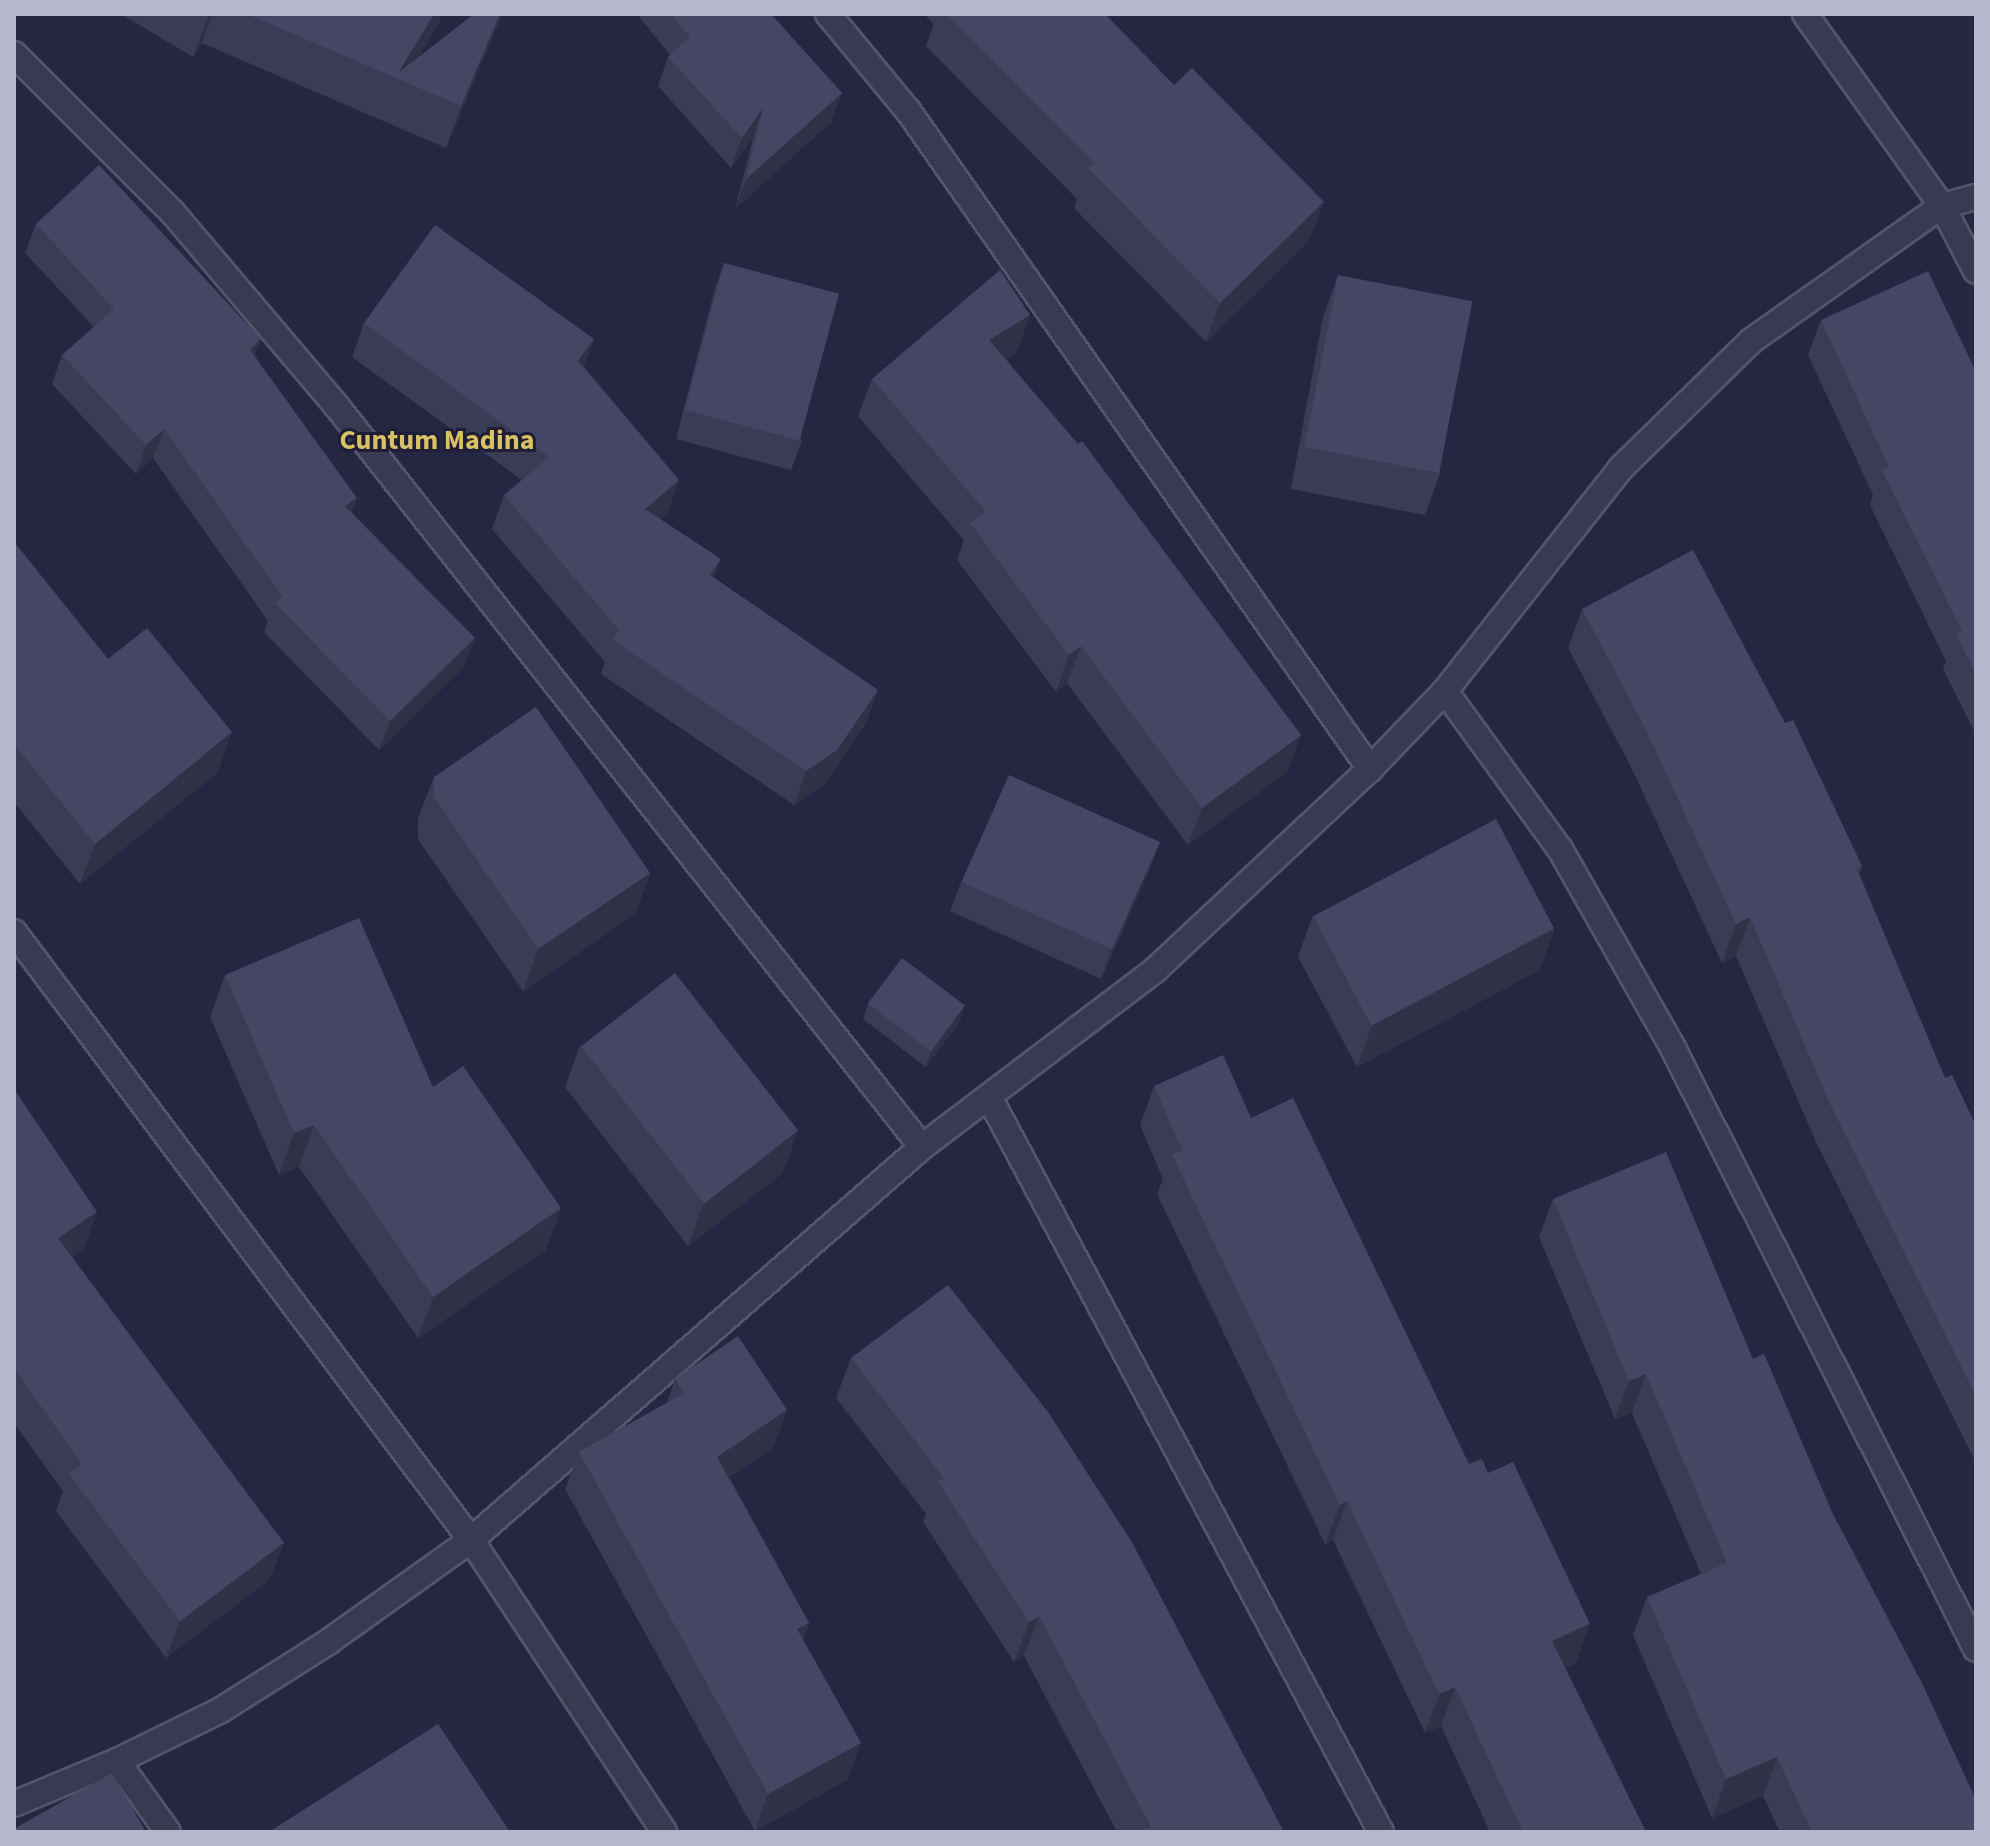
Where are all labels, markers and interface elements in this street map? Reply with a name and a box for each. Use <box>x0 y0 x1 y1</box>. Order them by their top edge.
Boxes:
district label: Cuntum Madina <box>340 423 534 457</box>

